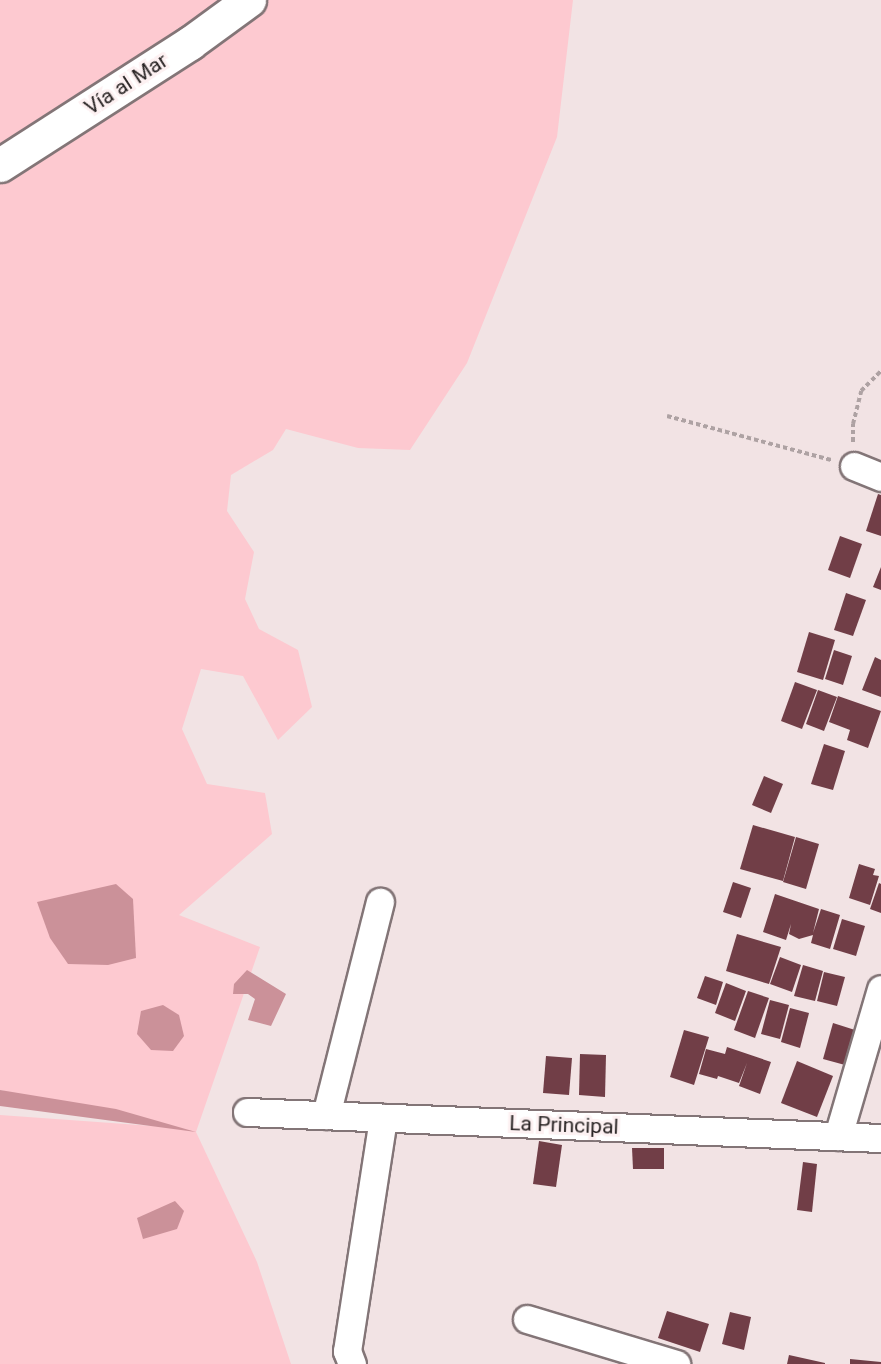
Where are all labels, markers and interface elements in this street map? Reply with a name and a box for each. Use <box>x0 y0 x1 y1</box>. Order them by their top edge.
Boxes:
street label: Vía al Mar <box>80 48 172 120</box>
street label: La Principal <box>509 1110 619 1140</box>

